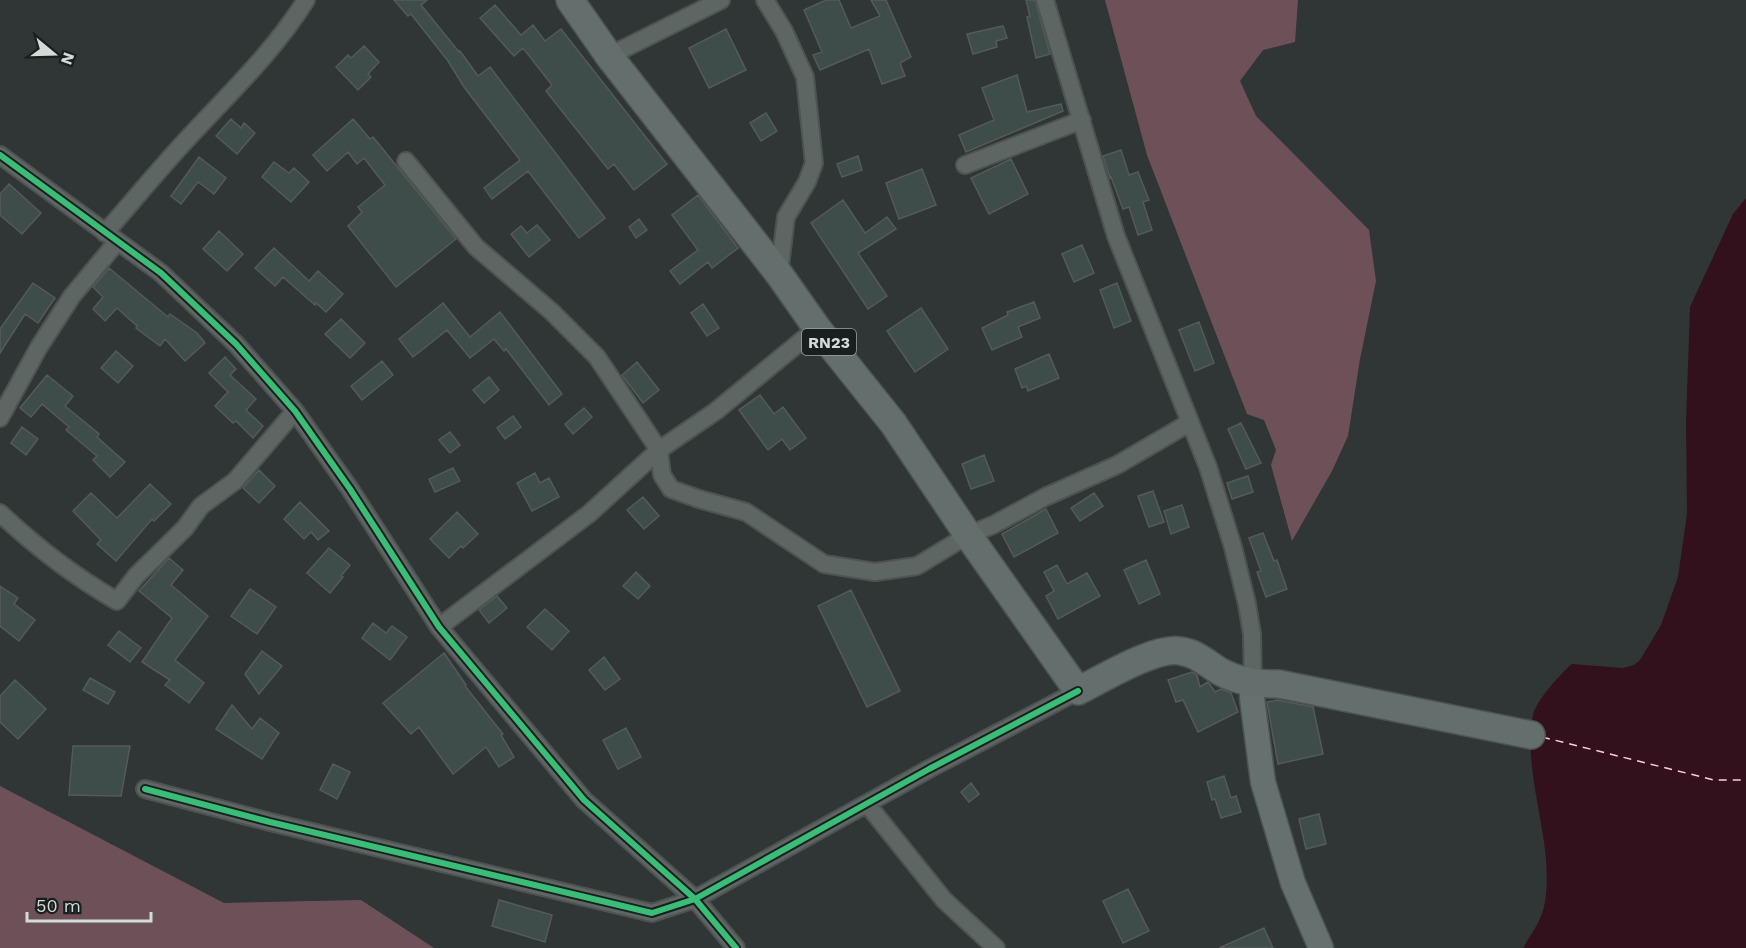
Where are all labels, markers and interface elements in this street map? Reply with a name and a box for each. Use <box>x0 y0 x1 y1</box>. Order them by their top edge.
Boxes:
north arrow <box>24 24 84 84</box>
text: N <box>57 50 79 67</box>
road number: RN23 <box>802 329 856 355</box>
scale bar <box>27 885 152 923</box>
text: 50 m <box>36 895 81 916</box>

